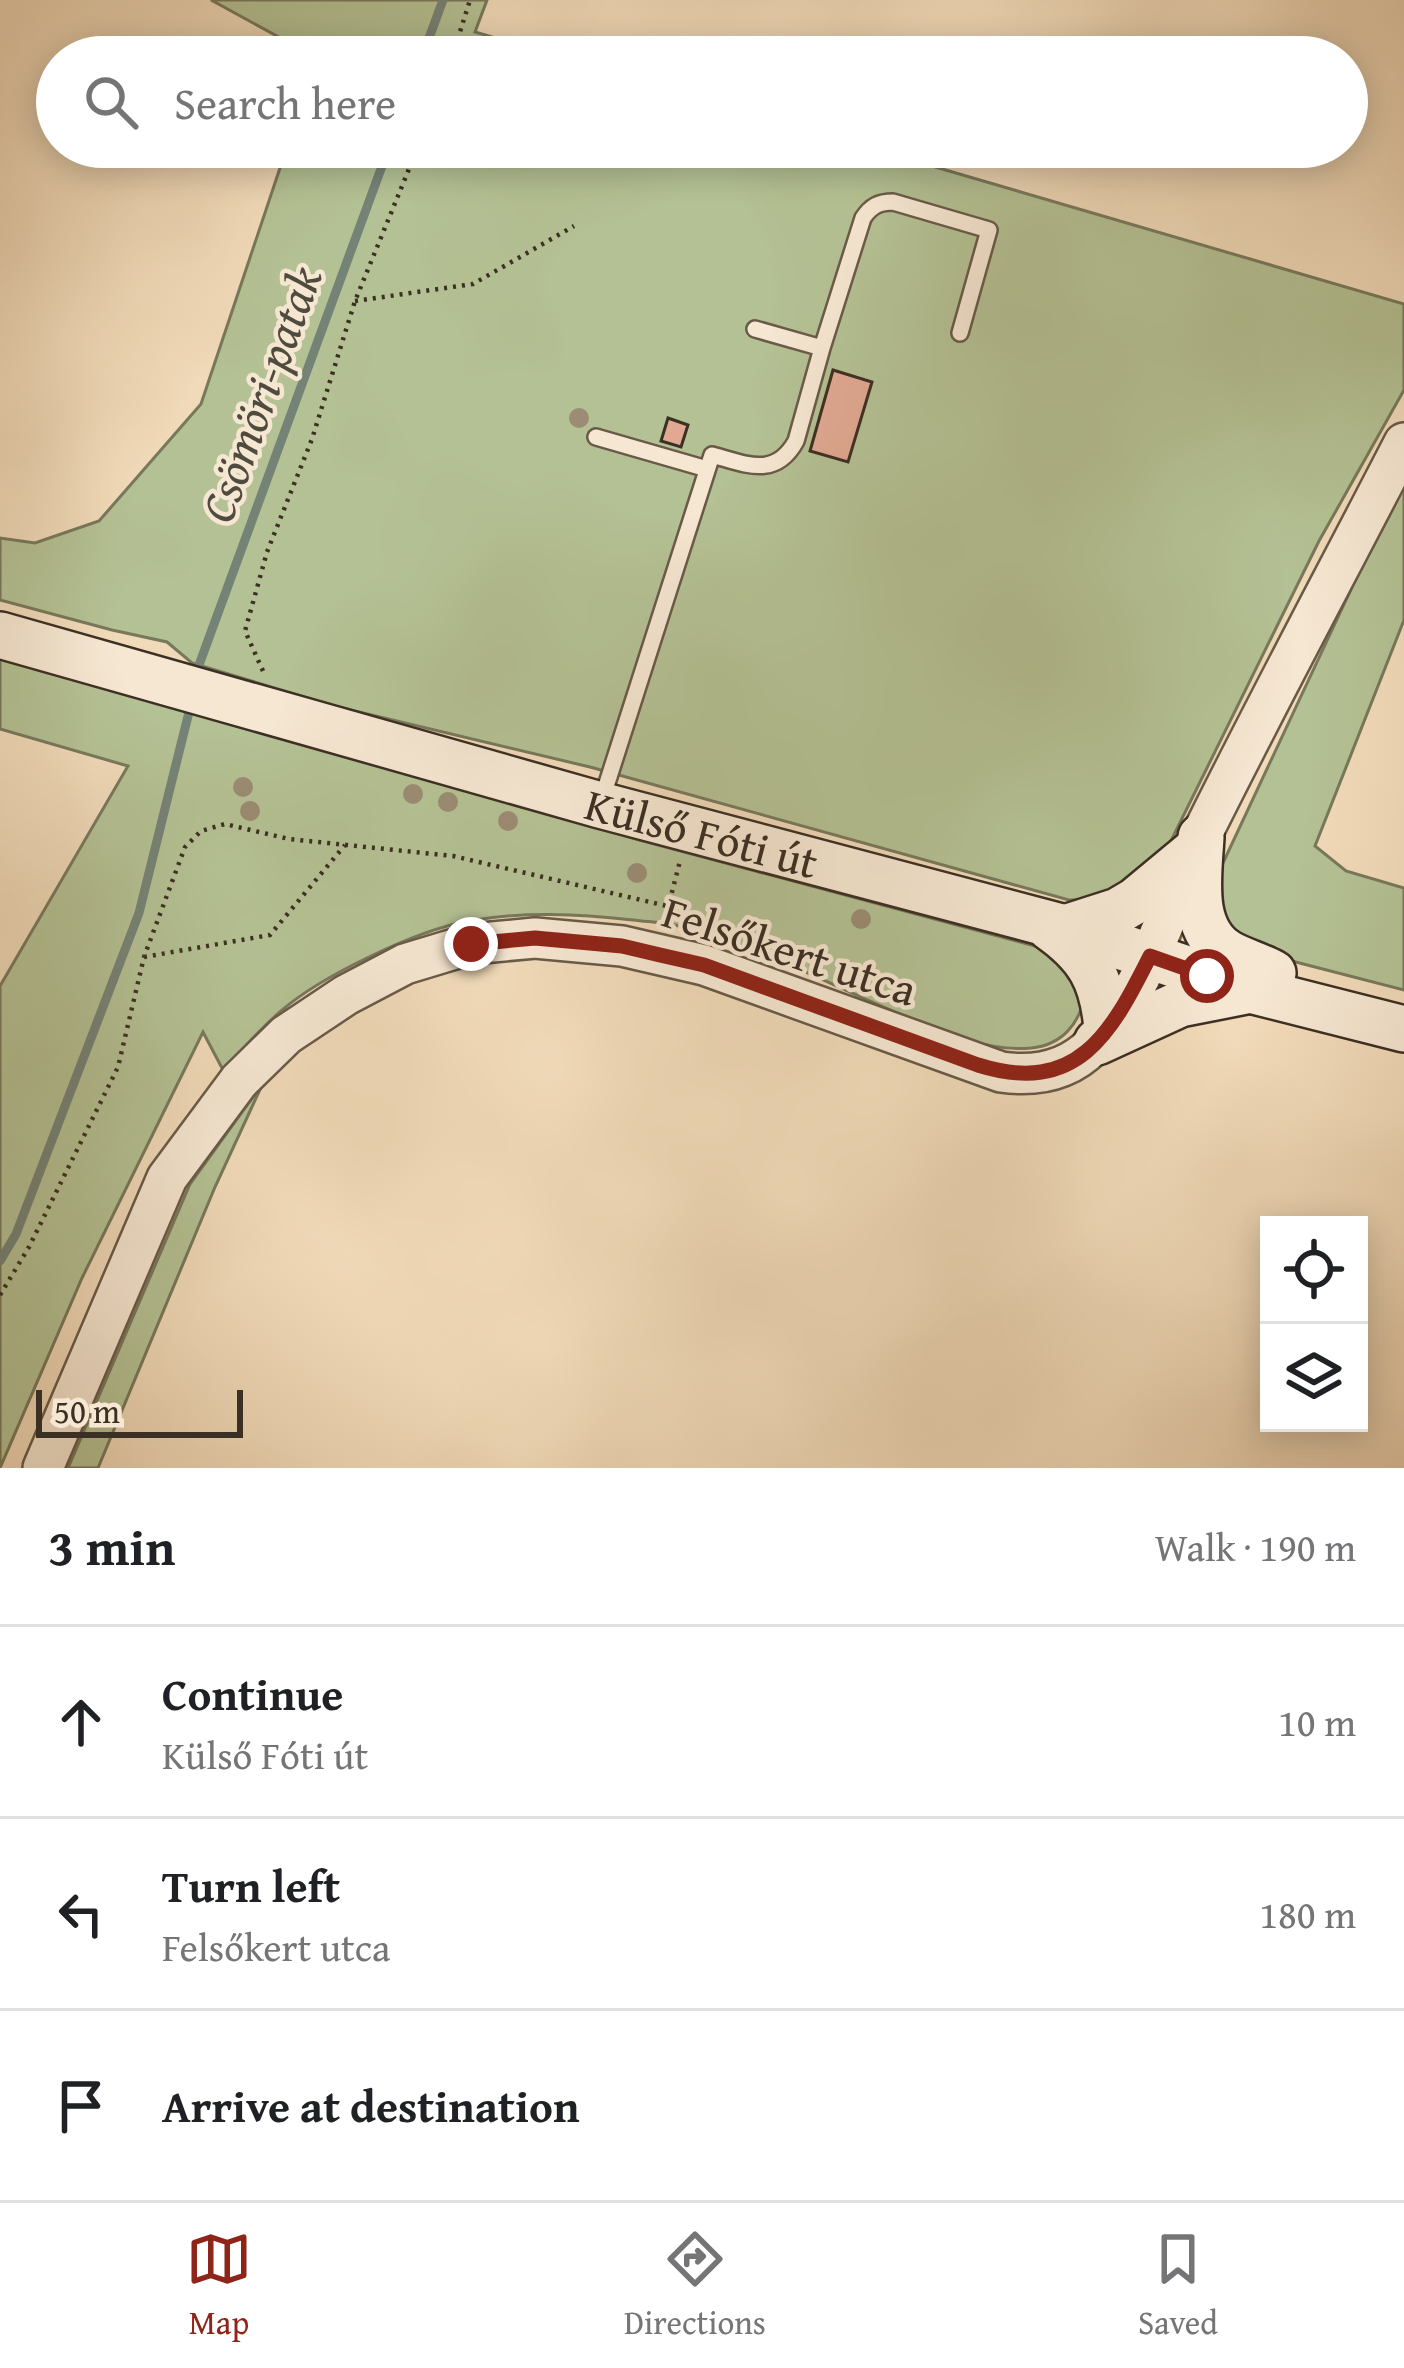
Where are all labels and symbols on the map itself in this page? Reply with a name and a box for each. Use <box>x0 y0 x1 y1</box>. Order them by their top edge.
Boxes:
water label: Csömöri-patak <box>181 255 339 532</box>
street label: Külső Fóti út <box>578 770 825 894</box>
street label: Felsőkert utca <box>655 878 925 1022</box>
route end <box>444 917 498 971</box>
route start <box>1180 949 1234 1003</box>
scale bar <box>36 1384 243 1437</box>

